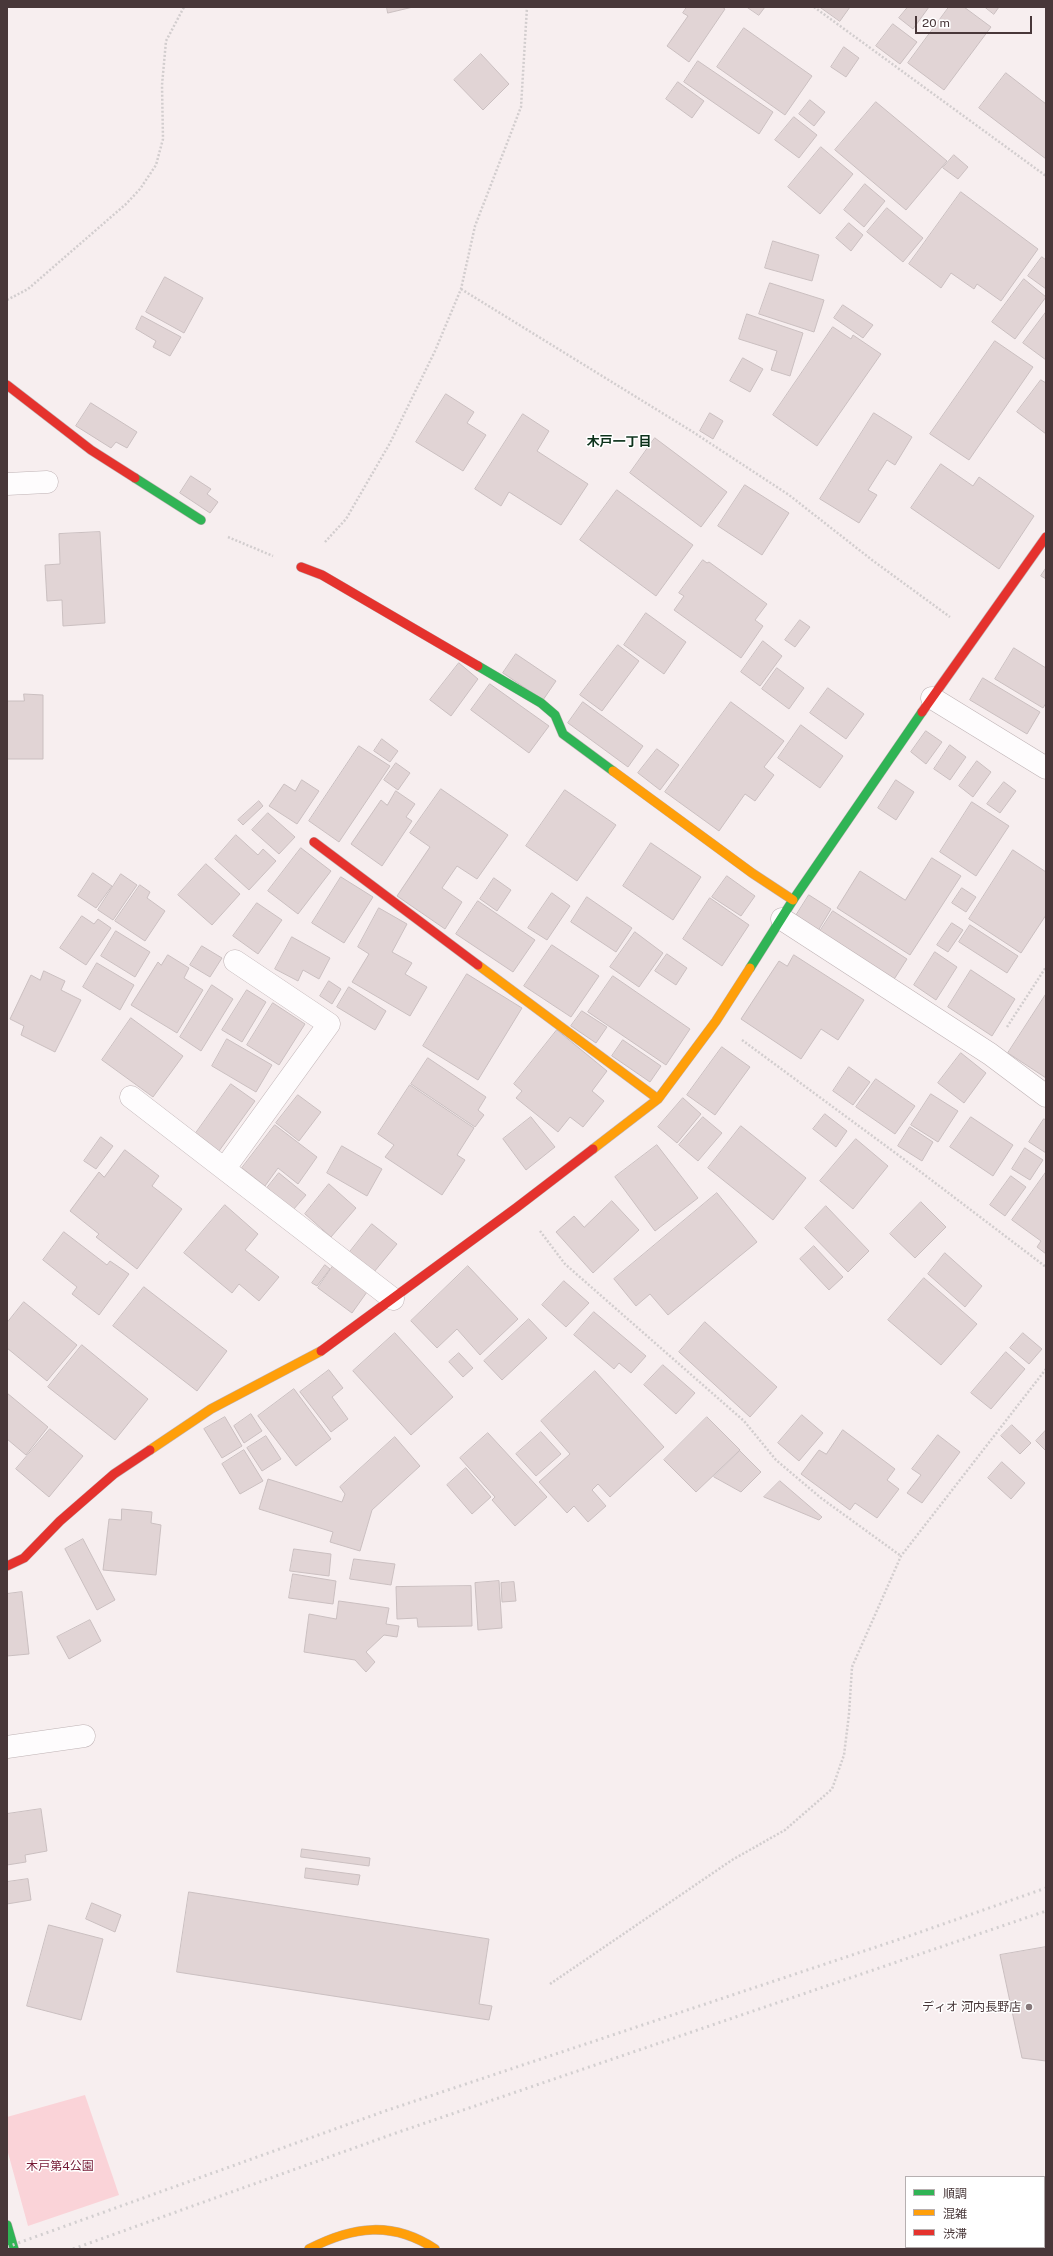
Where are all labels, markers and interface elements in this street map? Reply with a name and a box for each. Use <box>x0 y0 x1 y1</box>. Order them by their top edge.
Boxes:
scale bar <box>917 8 1034 34</box>
text: 20 m <box>922 16 950 30</box>
district label: 木戸一丁目 <box>587 434 651 450</box>
place label: ディオ 河内長野店 <box>922 2000 1021 2014</box>
marker: ディオ 河内長野店 <box>1024 2002 1034 2012</box>
park label: 木戸第4公園 <box>26 2159 94 2173</box>
legend <box>905 2176 1045 2248</box>
text: 順調 <box>943 2187 967 2201</box>
text: 混雑 <box>943 2207 967 2221</box>
text: 渋滞 <box>943 2227 967 2241</box>

